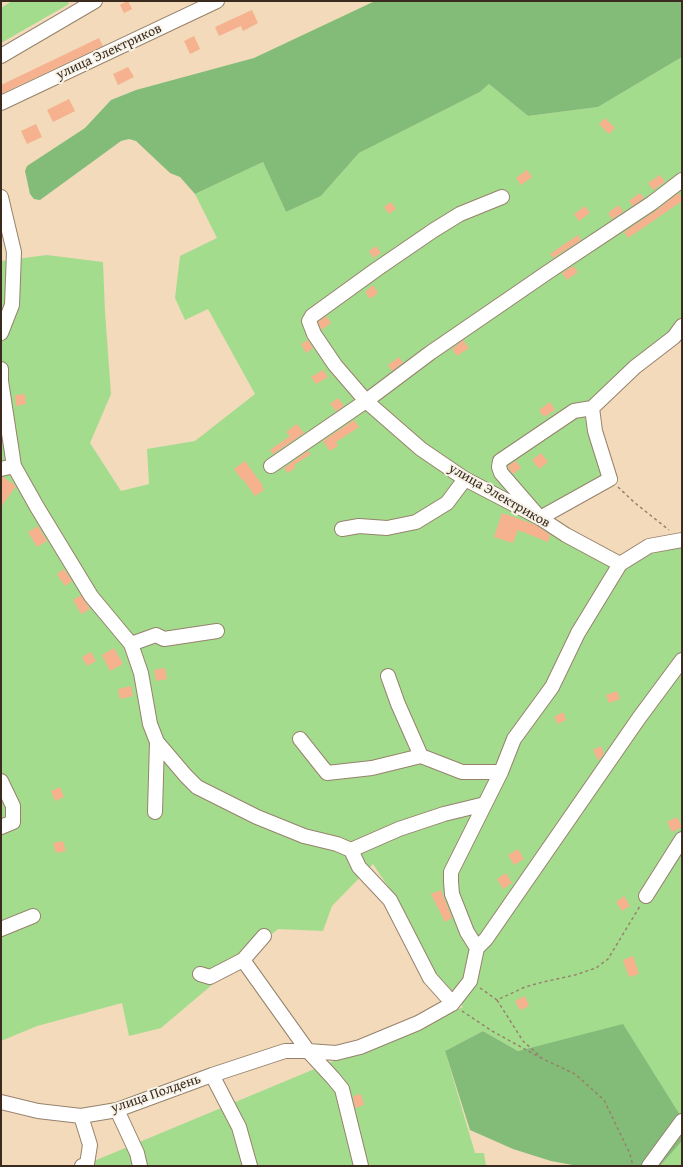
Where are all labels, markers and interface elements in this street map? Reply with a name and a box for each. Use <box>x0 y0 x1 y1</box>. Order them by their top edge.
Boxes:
street label: улица Электриков <box>54 20 164 84</box>
street label: улица Электриков <box>445 460 553 532</box>
street label: улица Полдень <box>109 1071 203 1117</box>

